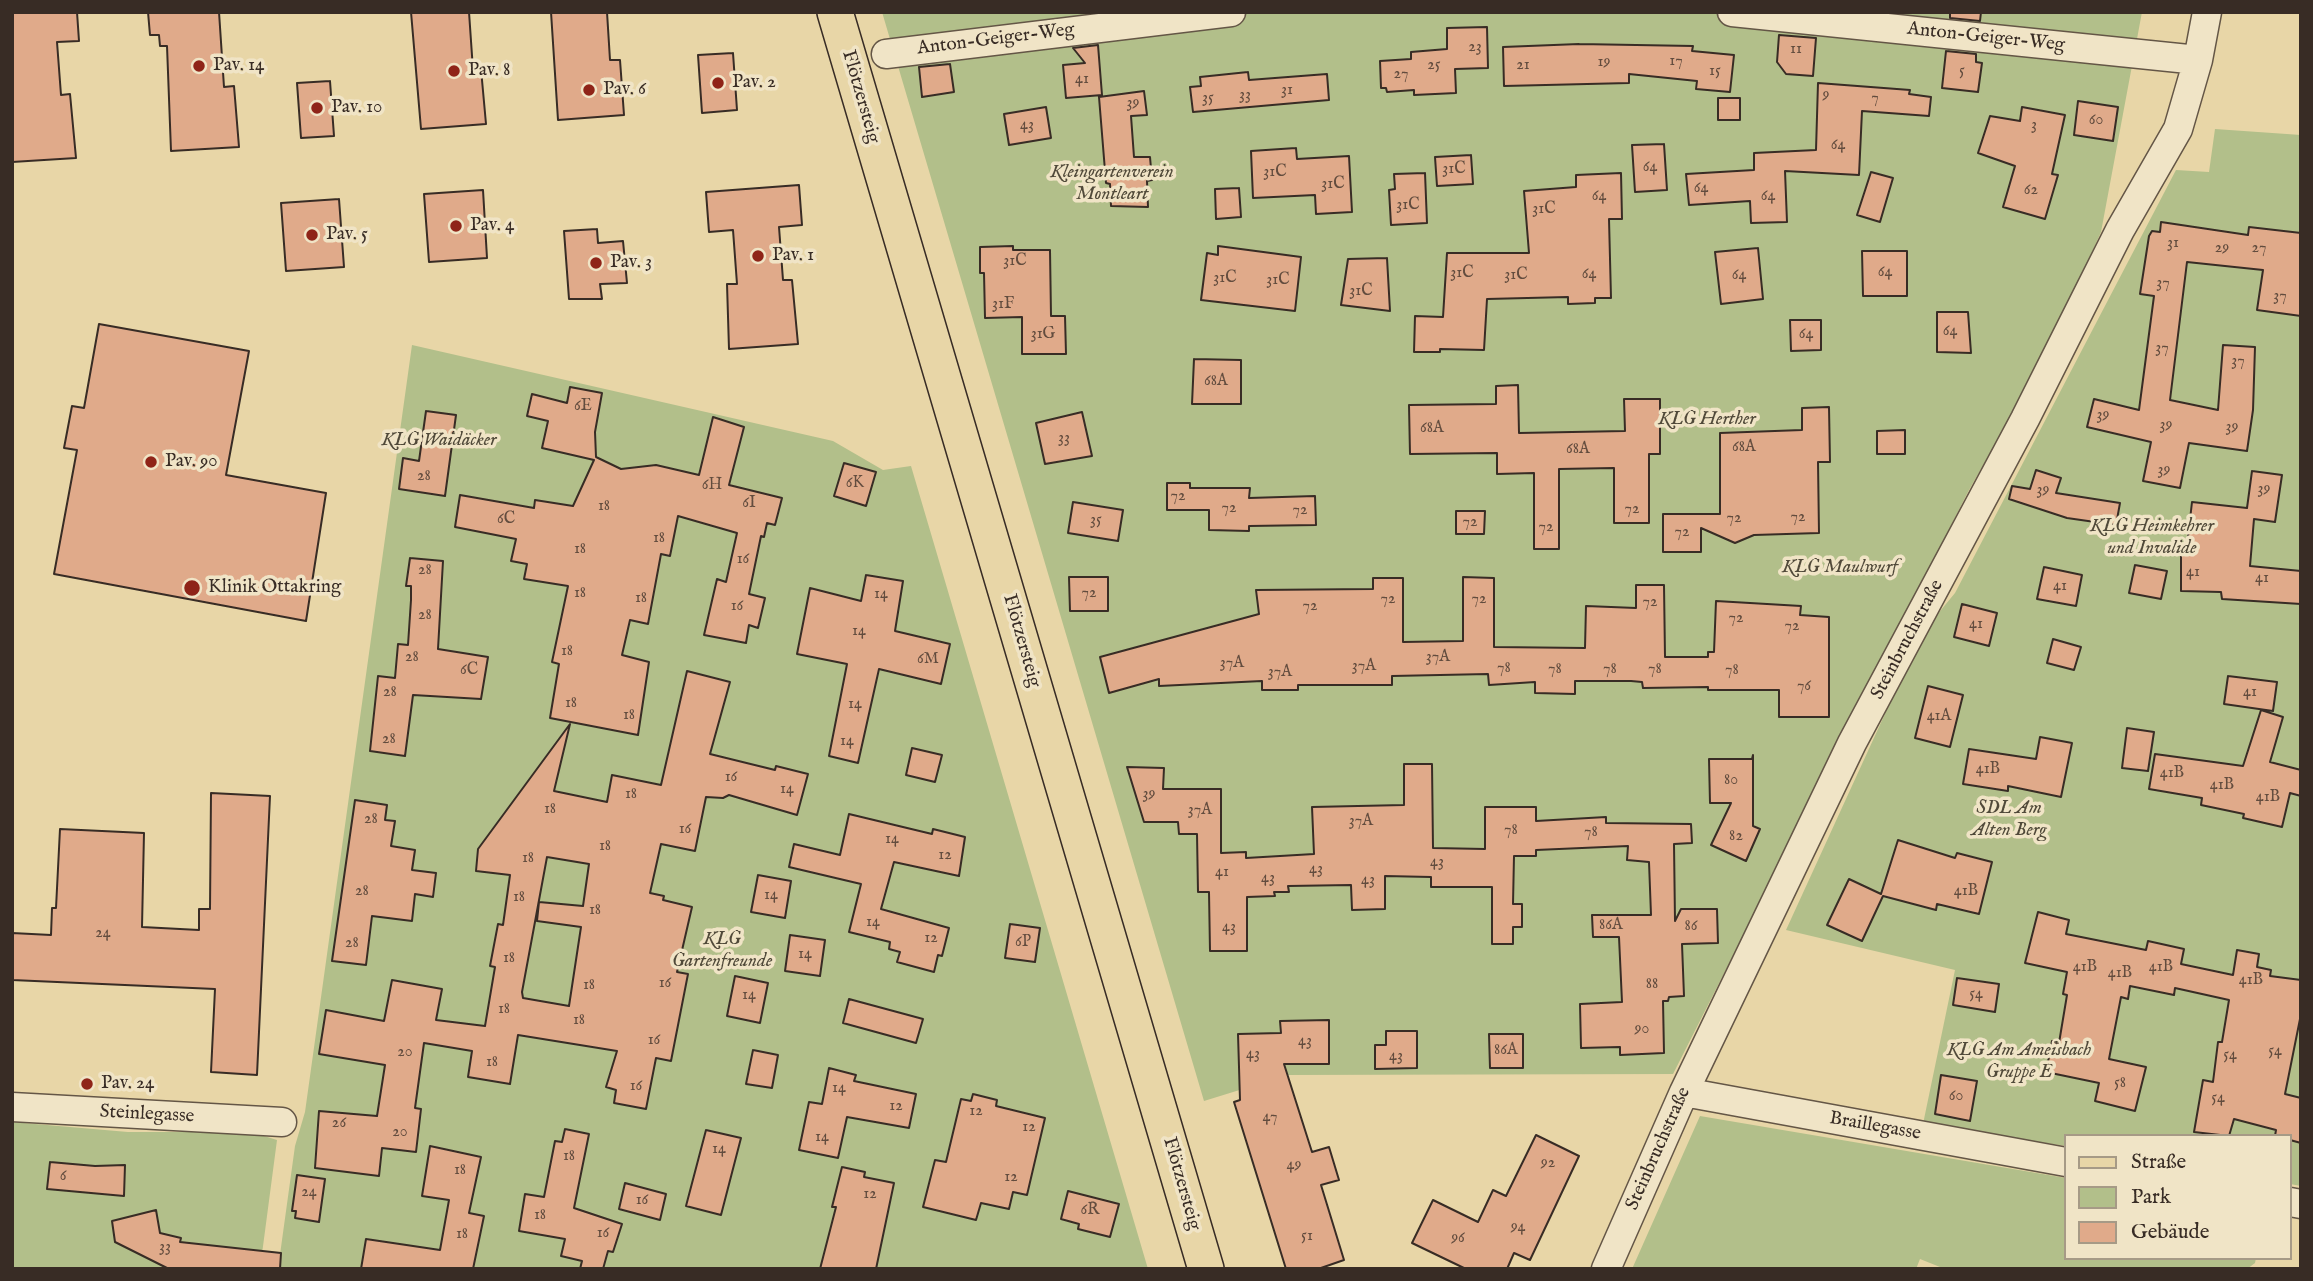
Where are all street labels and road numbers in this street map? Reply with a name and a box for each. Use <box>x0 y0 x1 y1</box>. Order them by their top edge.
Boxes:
street label: Anton-Geiger-Weg <box>1906 18 2066 58</box>
street label: Anton-Geiger-Weg <box>916 19 1076 61</box>
street label: Flötzersteig <box>836 48 884 146</box>
street label: Steinbruchstraße <box>1867 576 1949 704</box>
street label: Flötzersteig <box>997 592 1045 690</box>
street label: Steinbruchstraße <box>1622 1084 1696 1214</box>
street label: Steinlegasse <box>99 1101 195 1129</box>
street label: Braillegasse <box>1827 1108 1923 1146</box>
street label: Flötzersteig <box>1157 1135 1205 1233</box>

